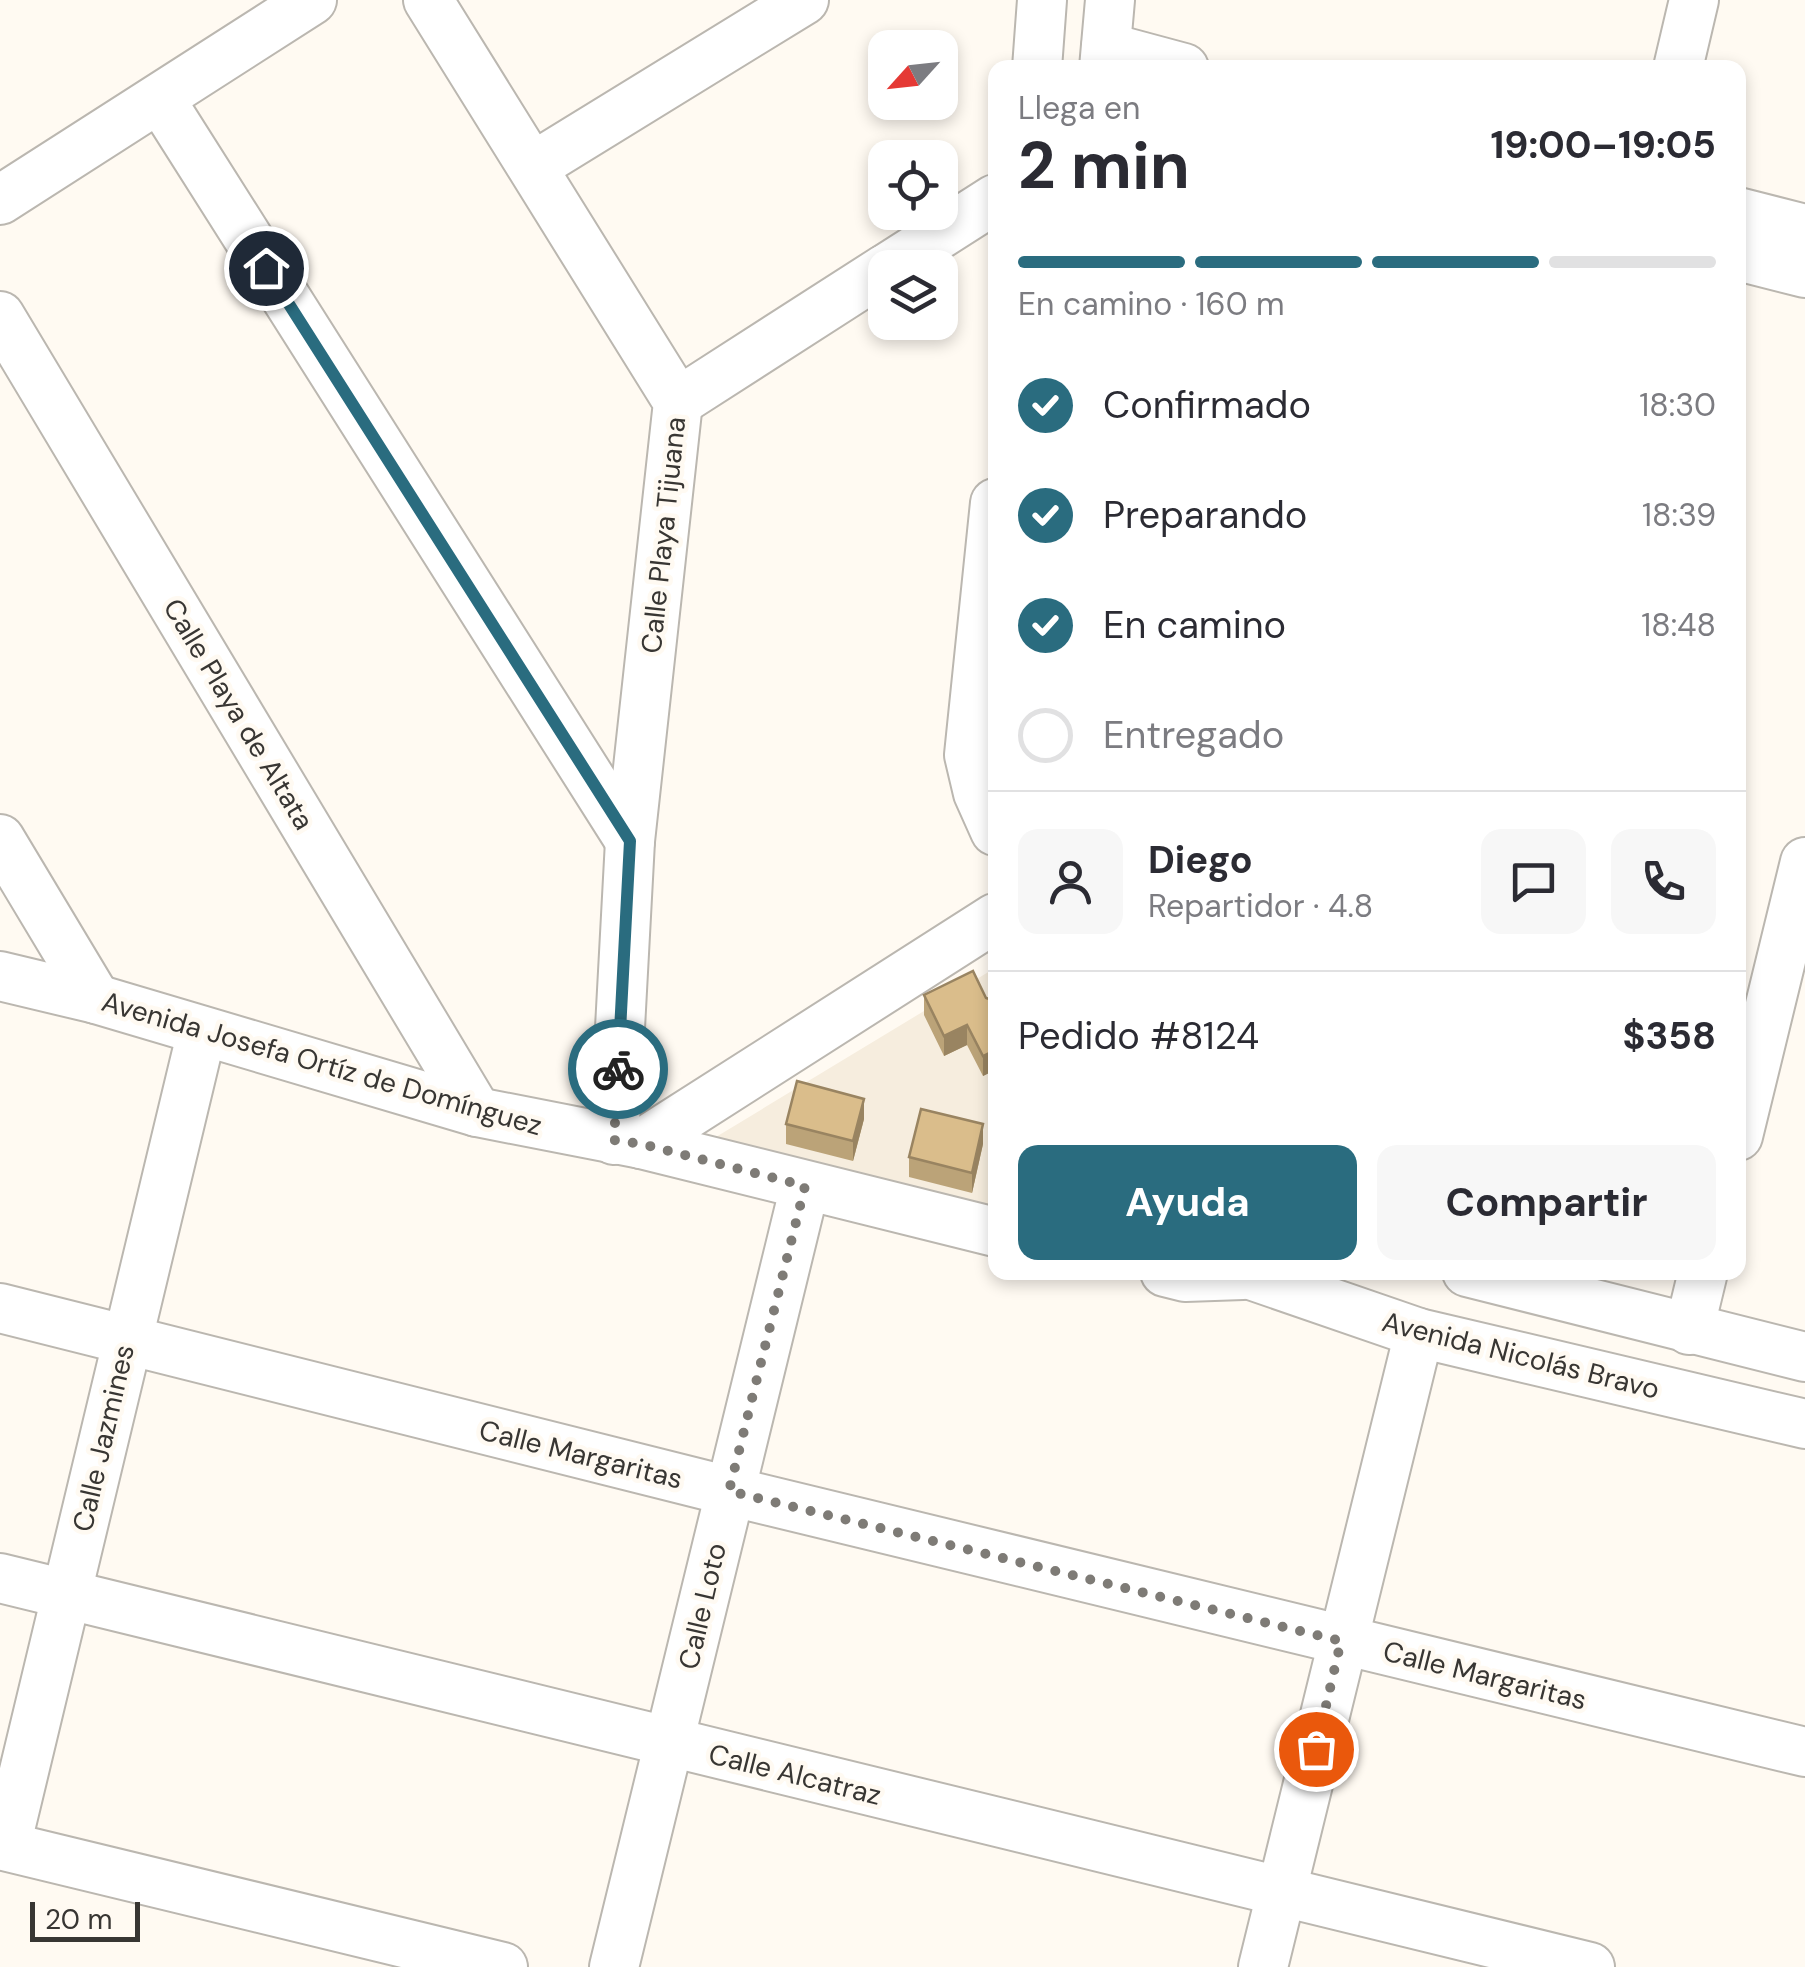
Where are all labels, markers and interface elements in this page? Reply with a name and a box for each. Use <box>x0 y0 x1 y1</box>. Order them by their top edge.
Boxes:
north arrow <box>868 30 958 120</box>
map controls <box>868 30 958 340</box>
text: Llega en <box>1018 87 1140 129</box>
text: 19:00–19:05 <box>1490 120 1716 170</box>
text: 2 min <box>1018 124 1190 208</box>
button: locate <box>868 140 958 230</box>
pin <box>224 226 309 311</box>
icon: home <box>239 241 294 296</box>
button: layers <box>868 250 958 340</box>
text: En camino · 160 m <box>1018 283 1285 325</box>
icon: check <box>1018 378 1073 433</box>
text: Confirmado <box>1103 380 1311 430</box>
text: 18:30 <box>1639 384 1716 426</box>
street label: Calle Playa Tijuana <box>633 415 694 655</box>
icon: check <box>1018 488 1073 543</box>
text: Preparando <box>1103 490 1307 540</box>
text: 18:39 <box>1642 494 1716 536</box>
street label: Calle Playa de Altata <box>155 592 322 837</box>
icon: check <box>1018 598 1073 653</box>
text: En camino <box>1103 600 1286 650</box>
text: 18:48 <box>1641 604 1716 646</box>
text: Entregado <box>1103 710 1284 760</box>
button: person <box>1018 829 1123 934</box>
button: chat <box>1481 829 1586 934</box>
button: phone <box>1611 829 1716 934</box>
text: Diego <box>1148 835 1253 885</box>
text: Repartidor · 4.8 <box>1148 885 1373 927</box>
street label: Avenida Josefa Ortíz de Domínguez <box>97 983 546 1144</box>
text: Pedido #8124 <box>1018 1011 1259 1061</box>
text: $358 <box>1622 1011 1716 1061</box>
courier <box>568 1019 668 1119</box>
icon: bike <box>591 1042 646 1097</box>
button: Ayuda <box>1018 1145 1357 1260</box>
button: Compartir <box>1377 1145 1716 1260</box>
street label: Avenida Nicolás Bravo <box>1378 1303 1663 1408</box>
street label: Calle Jazmines <box>64 1341 143 1535</box>
street label: Calle Margaritas <box>475 1411 686 1498</box>
street label: Calle Loto <box>670 1539 735 1673</box>
street label: Calle Margaritas <box>1379 1632 1590 1719</box>
pin <box>1274 1707 1359 1792</box>
icon: bag <box>1289 1722 1344 1777</box>
street label: Calle Alcatraz <box>705 1735 885 1814</box>
scale bar <box>30 1897 140 1942</box>
text: 20 m <box>45 1901 112 1938</box>

